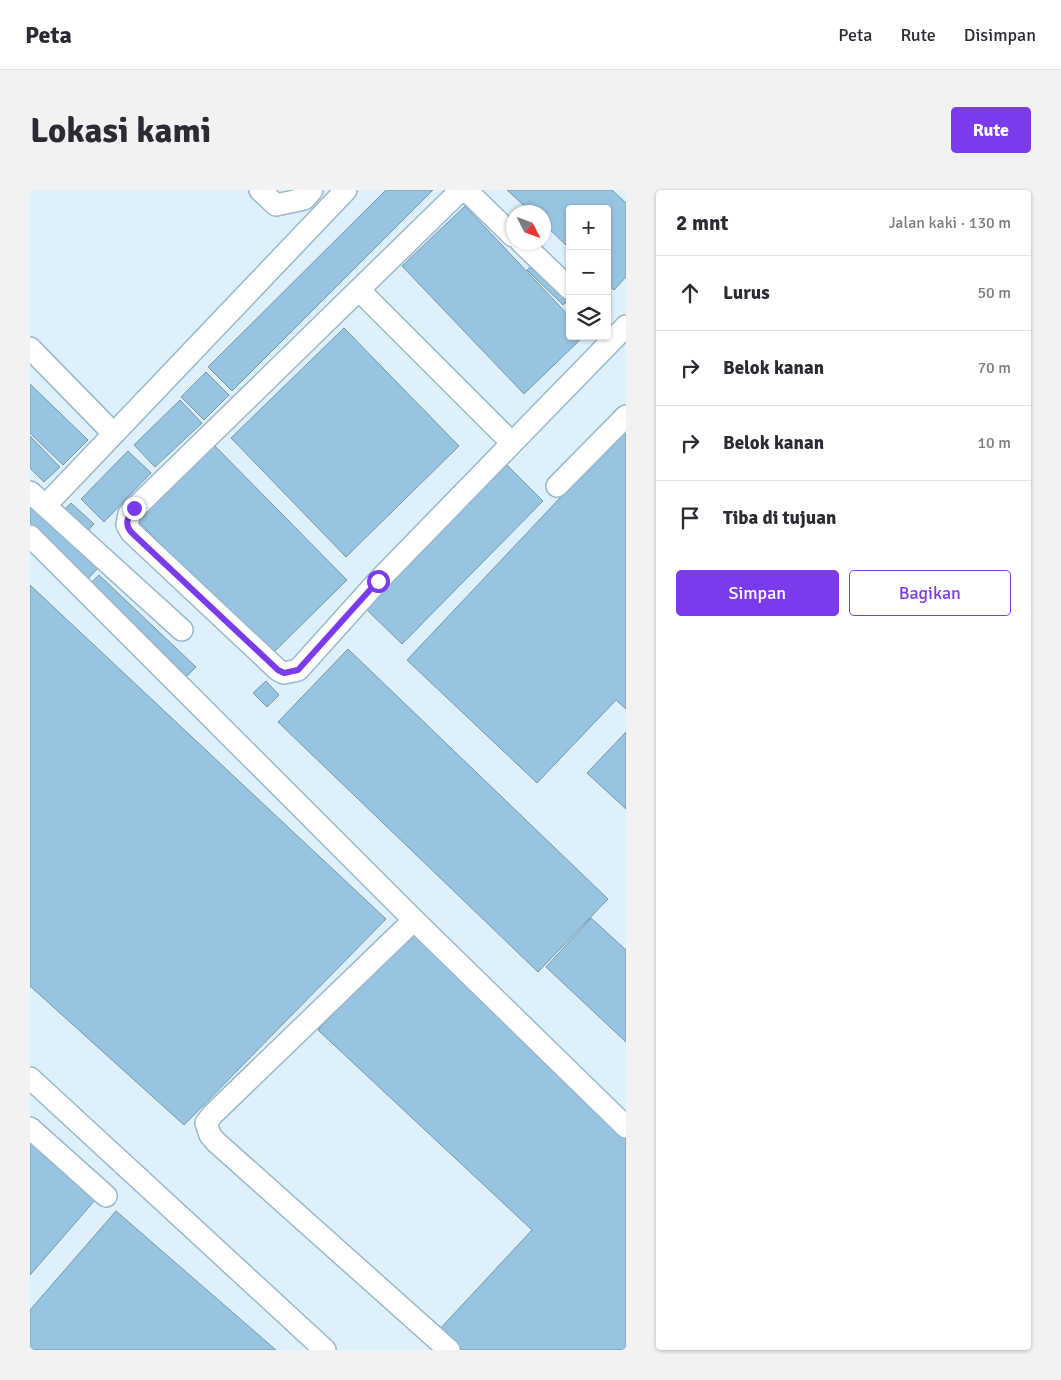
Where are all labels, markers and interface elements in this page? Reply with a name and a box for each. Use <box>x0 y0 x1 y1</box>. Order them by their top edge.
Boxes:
text: Peta <box>25 20 72 50</box>
text: Peta <box>838 24 872 46</box>
text: Rute <box>900 24 936 46</box>
text: Disimpan <box>964 24 1036 46</box>
button: Rute <box>951 107 1031 153</box>
text: Lokasi kami <box>30 109 211 152</box>
north arrow <box>506 205 551 250</box>
map controls <box>566 205 611 340</box>
button: + <box>566 205 611 250</box>
text: 2 mnt <box>676 210 728 236</box>
text: Jalan kaki · 130 m <box>889 213 1011 233</box>
button: − <box>566 250 611 295</box>
icon: ahead <box>676 279 704 307</box>
text: Lurus <box>723 281 770 305</box>
text: 50 m <box>977 283 1011 303</box>
button: layers <box>566 295 611 340</box>
icon: right <box>676 354 704 382</box>
text: Belok kanan <box>723 356 824 380</box>
text: 70 m <box>977 358 1011 378</box>
icon: right <box>676 429 704 457</box>
text: Belok kanan <box>723 431 824 455</box>
text: 10 m <box>977 433 1011 453</box>
route end <box>123 497 146 520</box>
icon: arrive <box>676 504 704 532</box>
text: Tiba di tujuan <box>723 506 836 530</box>
route start <box>367 570 390 593</box>
button: Simpan <box>676 570 839 616</box>
button: Bagikan <box>849 570 1011 616</box>

